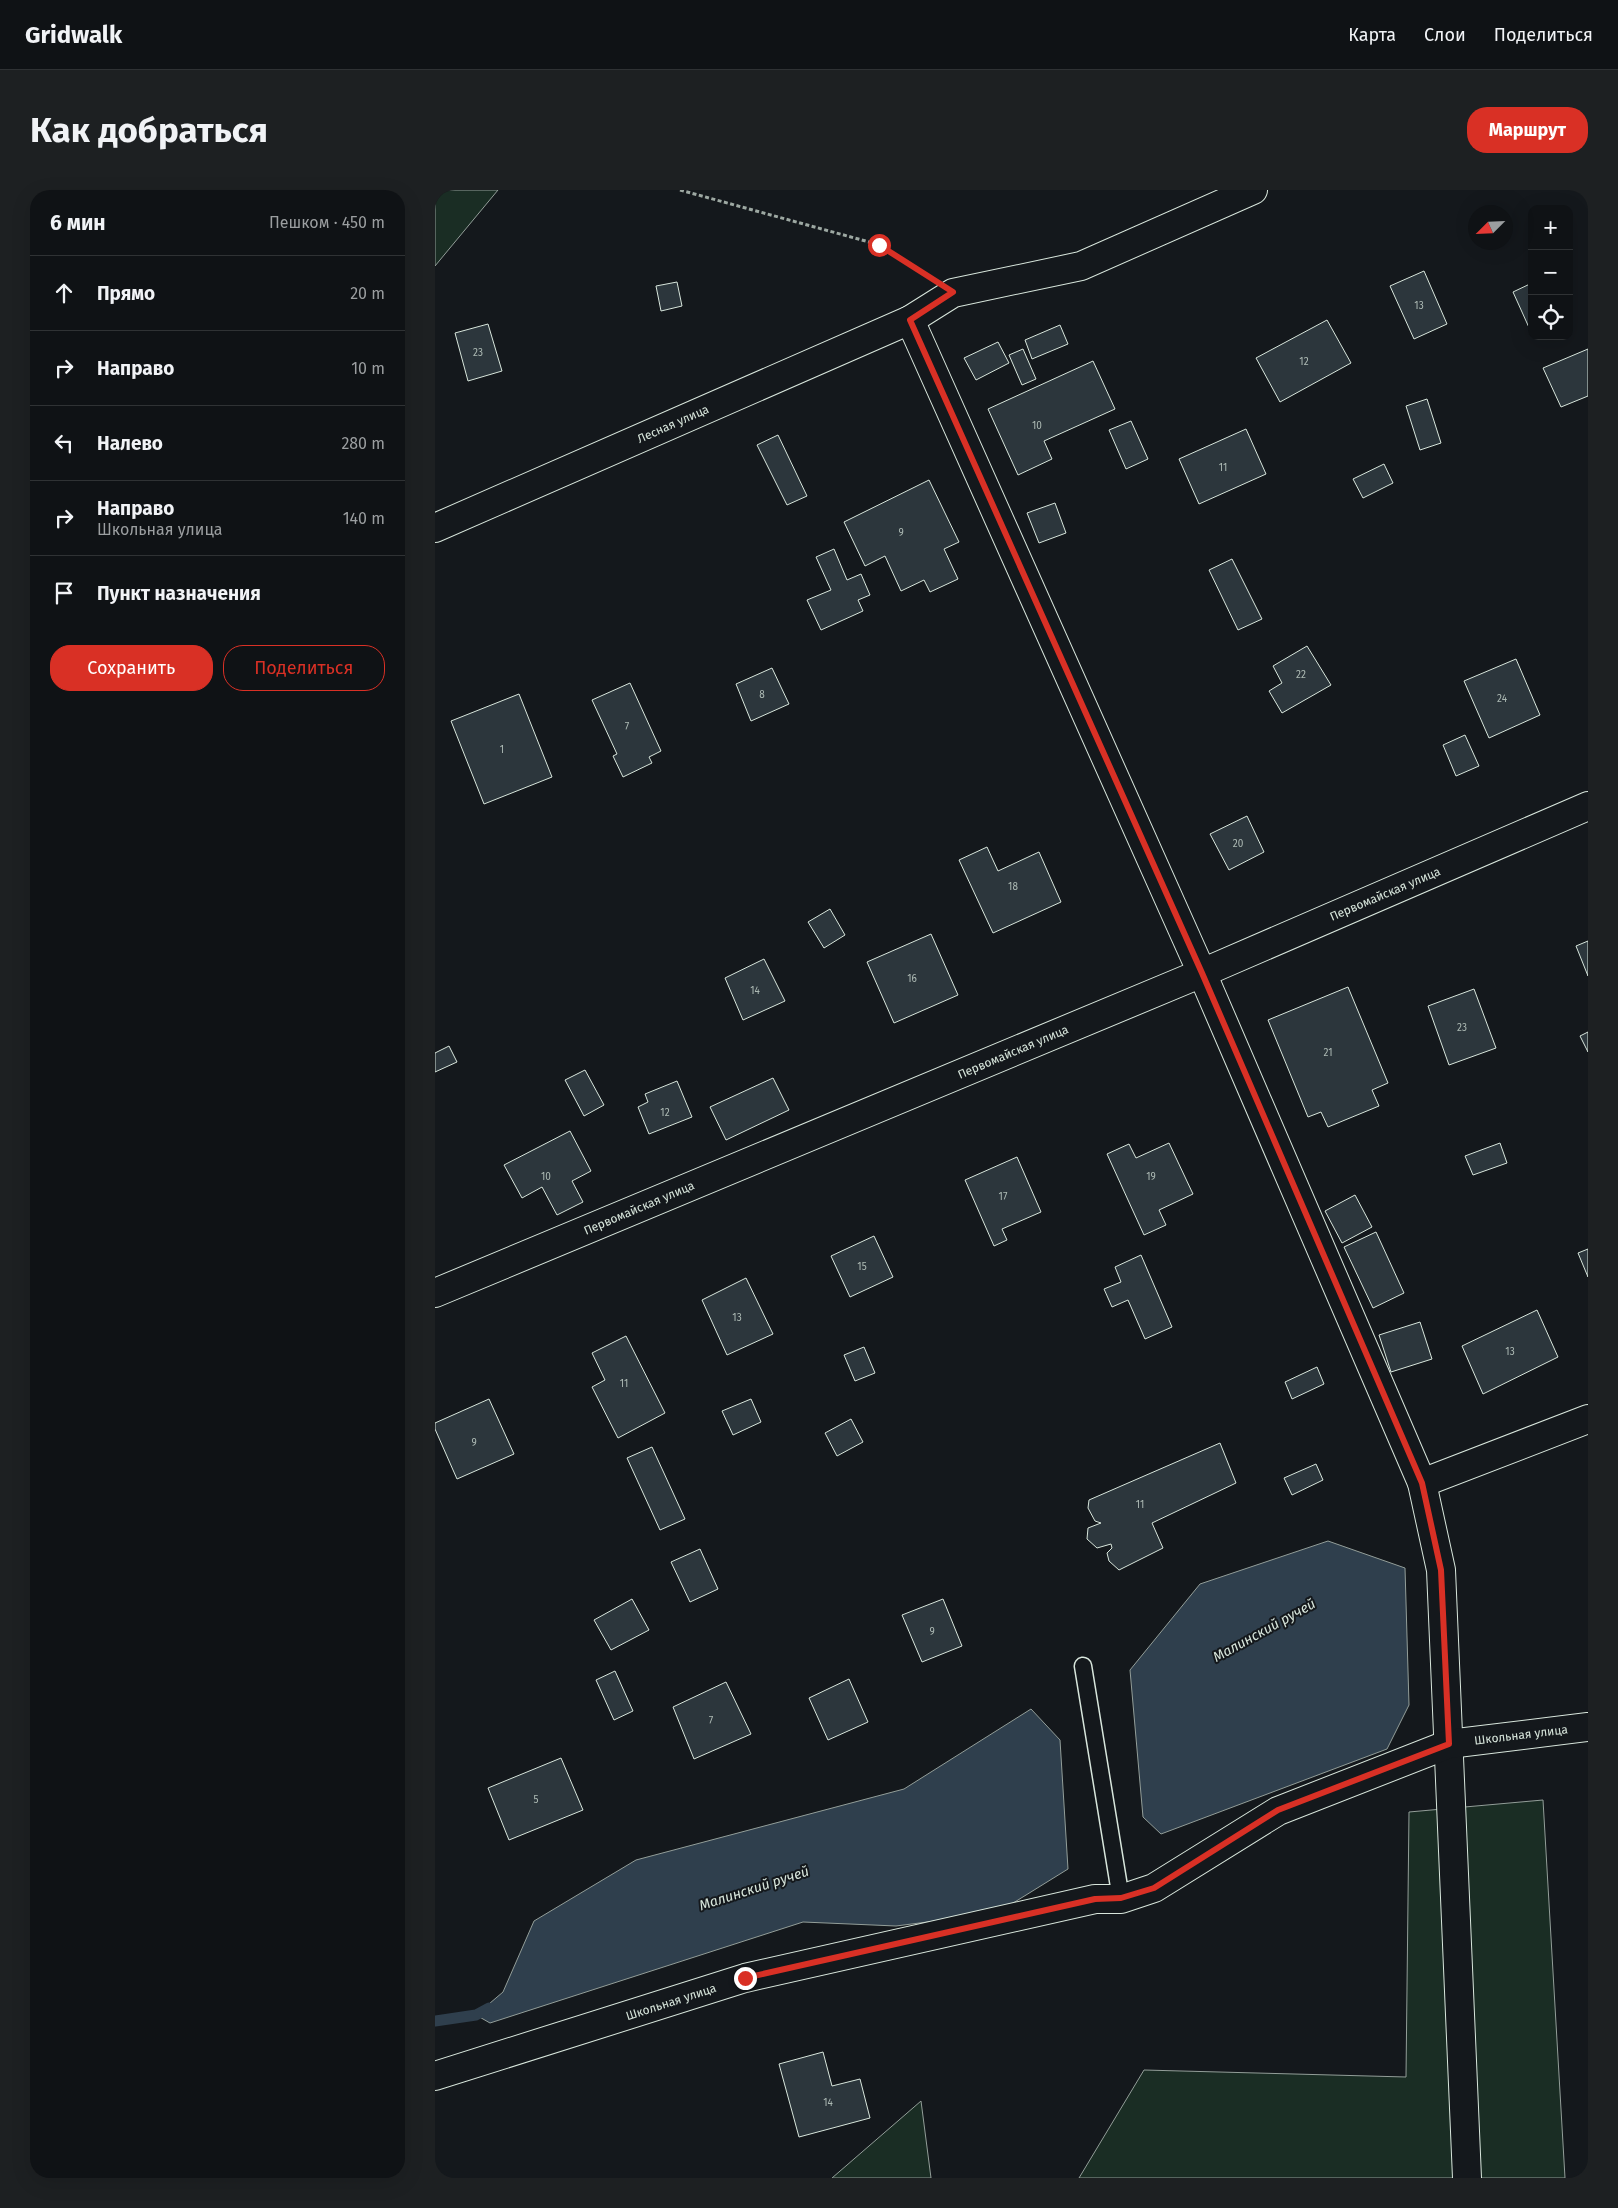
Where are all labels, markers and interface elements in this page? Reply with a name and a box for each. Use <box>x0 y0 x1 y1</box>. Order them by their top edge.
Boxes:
text: Gridwalk <box>25 21 122 49</box>
text: Карта <box>1348 24 1396 46</box>
text: Слои <box>1424 24 1466 46</box>
text: Поделиться <box>1494 24 1593 46</box>
button: Маршрут <box>1467 107 1588 153</box>
text: Как добраться <box>30 109 268 151</box>
north arrow <box>1468 205 1513 250</box>
map controls <box>1528 205 1573 340</box>
button: + <box>1528 205 1573 250</box>
text: 6 мин <box>50 210 106 236</box>
text: Пешком · 450 m <box>269 213 385 232</box>
route start <box>868 234 891 257</box>
button: − <box>1528 250 1573 295</box>
icon: ahead <box>50 279 78 307</box>
text: Прямо <box>97 282 155 305</box>
text: 20 m <box>350 284 385 303</box>
button: locate <box>1528 295 1573 340</box>
house number: 13 <box>1414 300 1424 312</box>
house number: 23 <box>473 347 483 359</box>
icon: right <box>50 354 78 382</box>
house number: 12 <box>1299 356 1309 368</box>
text: Направо <box>97 357 174 380</box>
text: 10 m <box>351 359 385 378</box>
street label: Лесная улица <box>635 402 711 446</box>
house number: 10 <box>1032 420 1042 432</box>
icon: left <box>50 429 78 457</box>
text: Налево <box>97 432 163 455</box>
text: 280 m <box>341 434 385 453</box>
house number: 11 <box>1219 462 1227 474</box>
text: Направо <box>97 497 174 520</box>
icon: right <box>50 504 78 532</box>
text: 140 m <box>343 509 385 528</box>
text: Школьная улица <box>97 520 222 539</box>
house number: 9 <box>898 527 904 539</box>
icon: arrive <box>50 579 78 607</box>
text: Пункт назначения <box>97 582 261 605</box>
button: Сохранить <box>50 645 213 691</box>
button: Поделиться <box>223 645 385 691</box>
house number: 22 <box>1296 669 1306 681</box>
house number: 8 <box>759 689 765 701</box>
house number: 24 <box>1497 693 1508 705</box>
house number: 7 <box>625 721 630 733</box>
house number: 1 <box>500 744 504 756</box>
house number: 20 <box>1233 838 1244 850</box>
street label: Первомайская улица <box>1328 864 1442 924</box>
house number: 18 <box>1008 881 1018 893</box>
house number: 16 <box>907 973 917 985</box>
house number: 14 <box>750 985 761 997</box>
street label: Первомайская улица <box>956 1022 1070 1082</box>
house number: 23 <box>1457 1022 1467 1034</box>
house number: 21 <box>1323 1047 1333 1059</box>
house number: 12 <box>660 1107 670 1119</box>
house number: 10 <box>541 1171 551 1183</box>
house number: 19 <box>1146 1171 1156 1183</box>
street label: Первомайская улица <box>582 1178 696 1238</box>
house number: 17 <box>999 1191 1008 1203</box>
house number: 15 <box>857 1261 867 1273</box>
house number: 13 <box>732 1312 742 1324</box>
house number: 13 <box>1505 1346 1515 1358</box>
house number: 11 <box>620 1378 628 1390</box>
house number: 9 <box>471 1437 477 1449</box>
house number: 11 <box>1136 1499 1144 1511</box>
water label: Малинский ручей <box>1210 1595 1318 1666</box>
house number: 9 <box>929 1626 935 1638</box>
house number: 7 <box>709 1715 714 1727</box>
street label: Школьная улица <box>1473 1722 1569 1748</box>
house number: 5 <box>533 1794 539 1806</box>
water label: Малинский ручей <box>697 1863 811 1914</box>
route end <box>734 1967 757 1990</box>
street label: Школьная улица <box>624 1981 718 2023</box>
house number: 14 <box>823 2097 834 2109</box>

